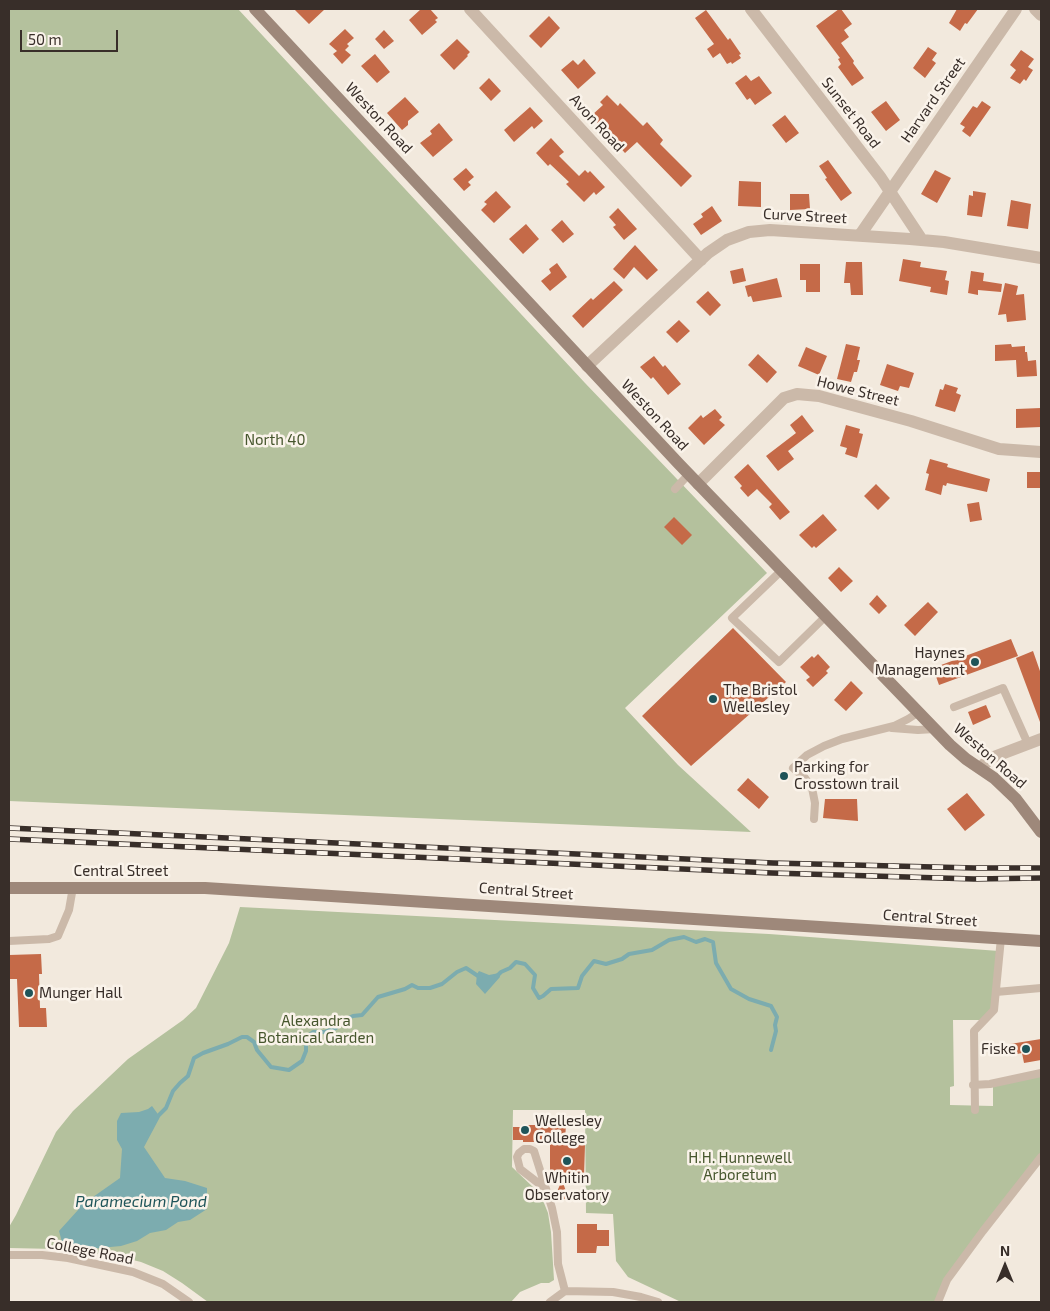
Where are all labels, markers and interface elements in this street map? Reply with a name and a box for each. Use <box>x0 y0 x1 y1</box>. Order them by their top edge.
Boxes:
scale bar <box>22 20 120 52</box>
text: 50 m <box>28 30 62 48</box>
street label: Harvard Street <box>897 54 969 146</box>
street label: Sunset Road <box>818 74 884 152</box>
street label: Weston Road <box>342 79 416 157</box>
street label: Avon Road <box>566 91 628 155</box>
street label: Curve Street <box>763 205 847 227</box>
street label: Howe Street <box>815 372 901 410</box>
street label: Weston Road <box>618 376 692 454</box>
park label: North 40 <box>244 431 306 449</box>
place label: Haynes Management <box>875 644 965 679</box>
marker: Haynes Management <box>969 656 981 668</box>
place label: The Bristol Wellesley <box>723 681 797 716</box>
marker: The Bristol Wellesley <box>707 693 719 705</box>
street label: Weston Road <box>950 720 1030 792</box>
place label: Parking for Crosstown trail <box>794 758 899 793</box>
marker: Parking for Crosstown trail <box>778 770 790 782</box>
street label: Central Street <box>74 862 168 880</box>
street label: Central Street <box>478 879 574 903</box>
street label: Central Street <box>882 906 978 930</box>
place label: Munger Hall <box>39 984 122 1002</box>
marker: Munger Hall <box>23 987 35 999</box>
park label: Alexandra Botanical Garden <box>258 1012 374 1047</box>
place label: Fiske <box>981 1040 1016 1058</box>
marker: Fiske <box>1020 1043 1032 1055</box>
place label: Wellesley College <box>535 1112 602 1147</box>
marker: Wellesley College <box>519 1124 531 1136</box>
park label: H.H. Hunnewell Arboretum <box>688 1149 792 1184</box>
marker: Whitin Observatory <box>561 1155 573 1167</box>
place label: Whitin Observatory <box>525 1169 609 1204</box>
water label: Paramecium Pond <box>75 1192 207 1212</box>
street label: College Road <box>45 1234 135 1268</box>
north arrow <box>980 1241 1030 1291</box>
text: N <box>1000 1242 1010 1259</box>

